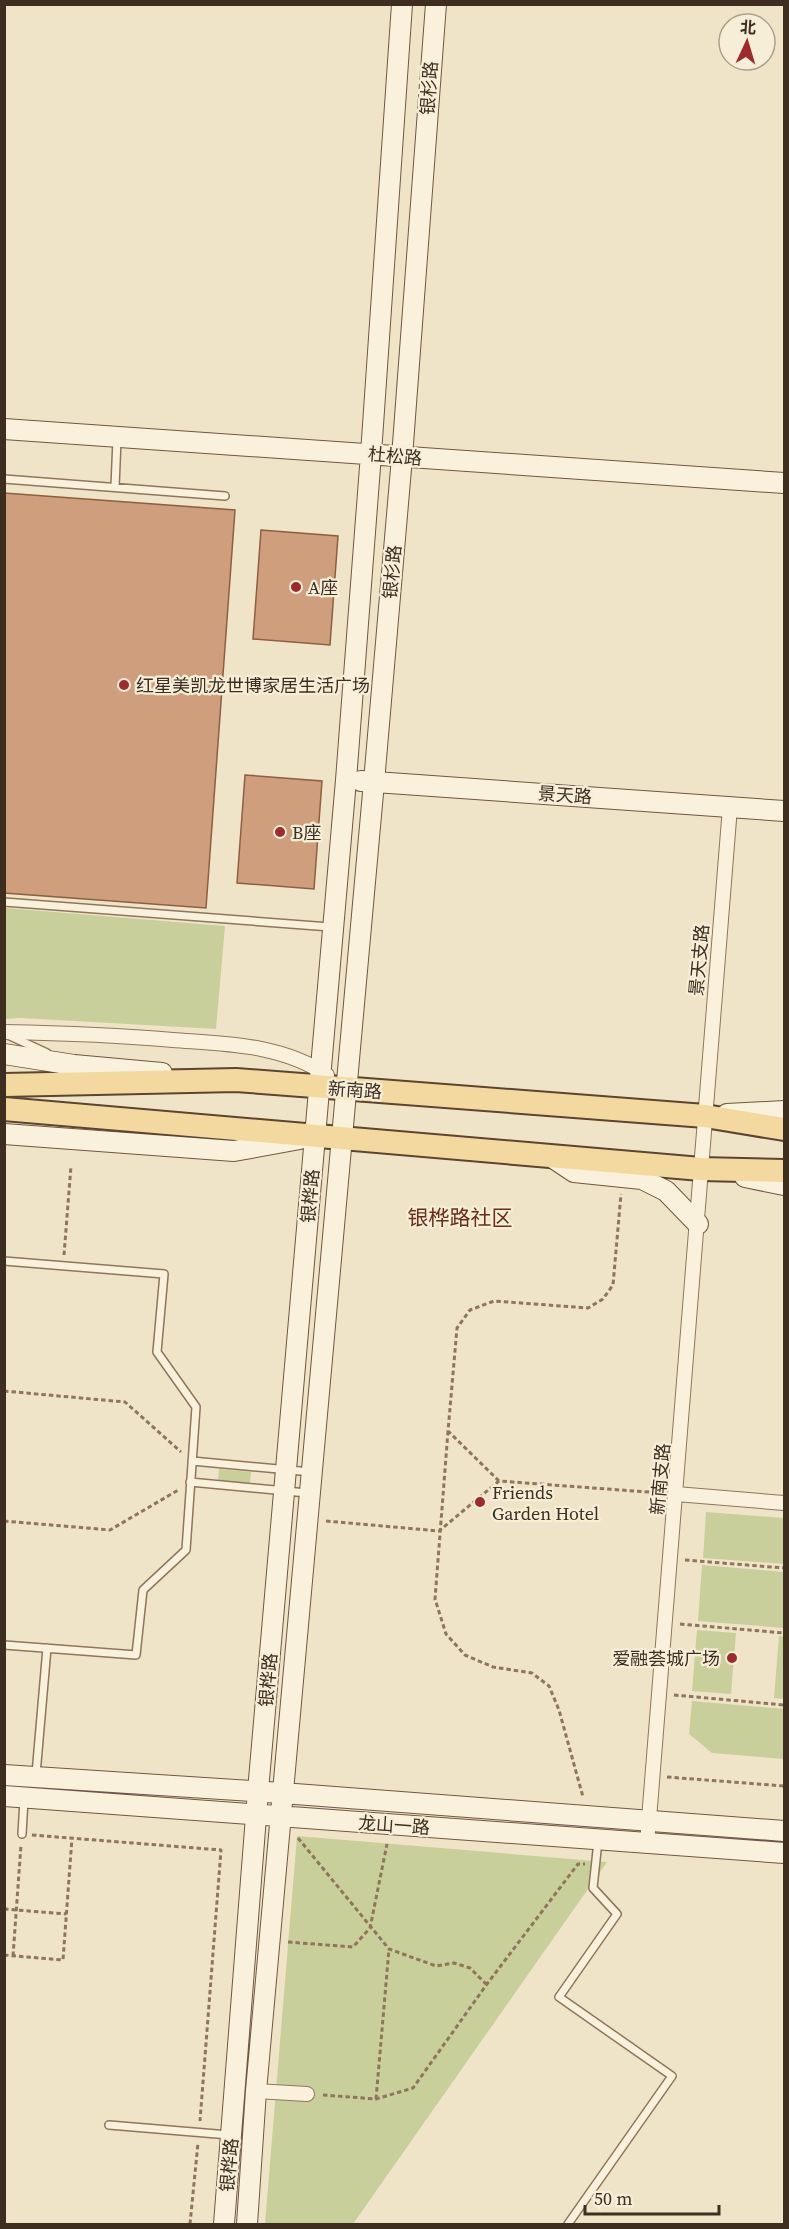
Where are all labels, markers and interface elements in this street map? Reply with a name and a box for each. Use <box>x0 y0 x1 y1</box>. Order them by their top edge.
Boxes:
north arrow <box>717 12 777 72</box>
text: 北 <box>739 16 757 39</box>
street label: 银杉路 <box>415 60 443 116</box>
street label: 杜松路 <box>367 441 423 471</box>
street label: 银杉路 <box>377 544 407 600</box>
place label: A座 <box>308 575 338 600</box>
marker: A座 <box>289 580 303 594</box>
place label: 红星美凯龙世博家居生活广场 <box>136 673 370 698</box>
marker: 红星美凯龙世博家居生活广场 <box>117 678 131 692</box>
street label: 景天路 <box>537 781 593 809</box>
place label: B座 <box>292 820 321 845</box>
marker: B座 <box>273 825 287 839</box>
street label: 景天支路 <box>683 923 715 997</box>
street label: 新南路 <box>327 1076 383 1104</box>
street label: 银桦路 <box>295 1168 325 1224</box>
district label: 银桦路社区 <box>408 1203 513 1232</box>
street label: 新南支路 <box>644 1442 676 1516</box>
place label: Friends Garden Hotel <box>492 1480 599 1526</box>
marker: Friends Garden Hotel <box>473 1495 487 1509</box>
place label: 爱融荟城广场 <box>612 1646 720 1671</box>
marker: 爱融荟城广场 <box>725 1651 739 1665</box>
street label: 银桦路 <box>253 1652 283 1708</box>
street label: 龙山一路 <box>357 1810 431 1840</box>
street label: 银桦路 <box>214 2137 244 2193</box>
scale bar <box>585 2178 718 2216</box>
text: 50 m <box>594 2186 632 2211</box>

